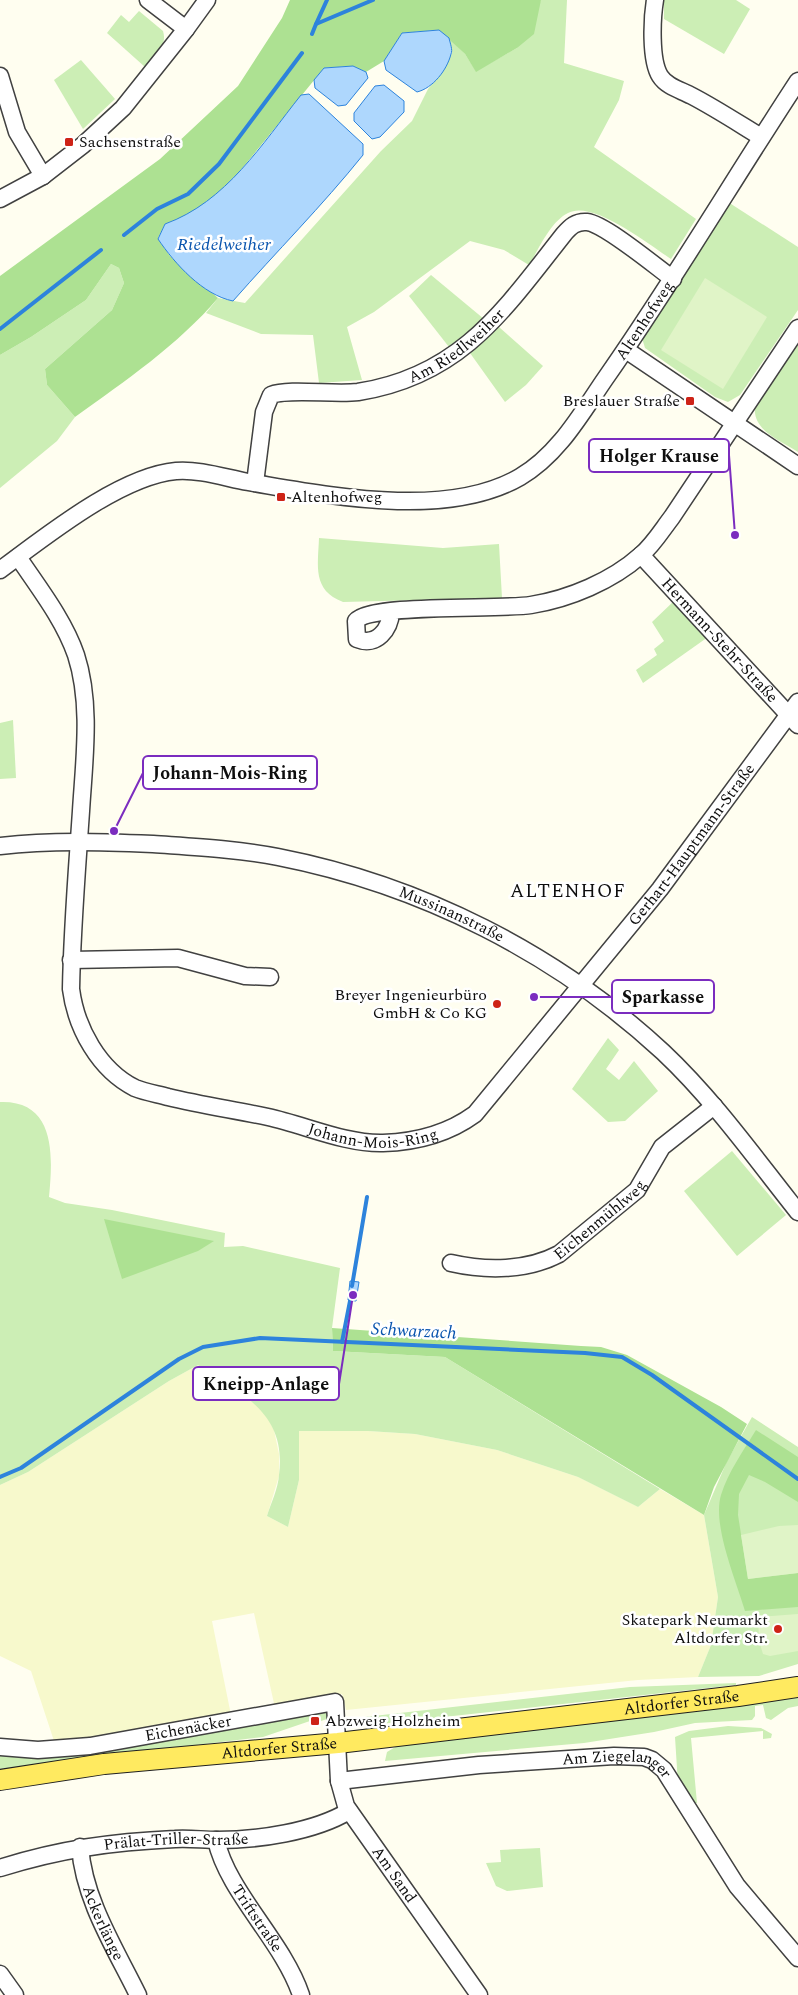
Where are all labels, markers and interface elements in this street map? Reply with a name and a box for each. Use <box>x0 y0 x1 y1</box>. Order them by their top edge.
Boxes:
place label: Sachsenstraße <box>79 130 181 154</box>
marker: Sachsenstraße <box>63 136 75 148</box>
water label: Riedelweiher <box>177 231 272 258</box>
street label: Altenhofweg <box>609 276 680 365</box>
street label: Am Riedlweiher <box>405 303 510 389</box>
place label: Breslauer Straße <box>563 389 680 413</box>
marker: Breslauer Straße <box>684 395 696 407</box>
callout: Holger Krause <box>589 439 729 472</box>
text: Holger Krause <box>599 443 719 470</box>
place label: Altenhofweg <box>291 485 382 509</box>
marker: Altenhofweg <box>275 491 287 503</box>
street label: Hermann-Stehr-Straße <box>656 572 784 708</box>
callout: Johann-Mois-Ring <box>143 756 317 789</box>
street label: Gerhart-Hauptmann-Straße <box>622 758 761 931</box>
text: Johann-Mois-Ring <box>153 760 307 787</box>
district label: ALTENHOF <box>510 877 626 906</box>
street label: Mussinanstraße <box>395 880 509 948</box>
callout: Sparkasse <box>612 980 714 1013</box>
place label: Breyer Ingenieurbüro GmbH & Co KG <box>335 983 487 1025</box>
text: Sparkasse <box>622 984 704 1011</box>
marker: Breyer Ingenieurbüro GmbH & Co KG <box>491 998 503 1010</box>
street label: Johann-Mois-Ring <box>305 1117 441 1155</box>
street label: Eichenmühlweg <box>548 1175 652 1266</box>
water label: Schwarzach <box>371 1315 457 1347</box>
callout: Kneipp-Anlage <box>193 1367 339 1400</box>
text: Kneipp-Anlage <box>203 1371 329 1398</box>
place label: Skatepark Neumarkt Altdorfer Str. <box>622 1608 768 1650</box>
marker: Skatepark Neumarkt Altdorfer Str. <box>772 1623 784 1635</box>
street label: Altdorfer Straße <box>622 1684 741 1721</box>
street label: Eichenäcker <box>143 1709 233 1748</box>
place label: Abzweig Holzheim <box>325 1709 461 1733</box>
marker: Abzweig Holzheim <box>309 1715 321 1727</box>
street label: Altdorfer Straße <box>220 1731 338 1765</box>
street label: Am Ziegelanger <box>561 1744 678 1783</box>
street label: Prälat-Triller-Straße <box>102 1827 249 1857</box>
street label: Am Sand <box>366 1841 423 1908</box>
street label: Triftstraße <box>226 1880 289 1957</box>
street label: Ackerlänge <box>76 1882 130 1965</box>

